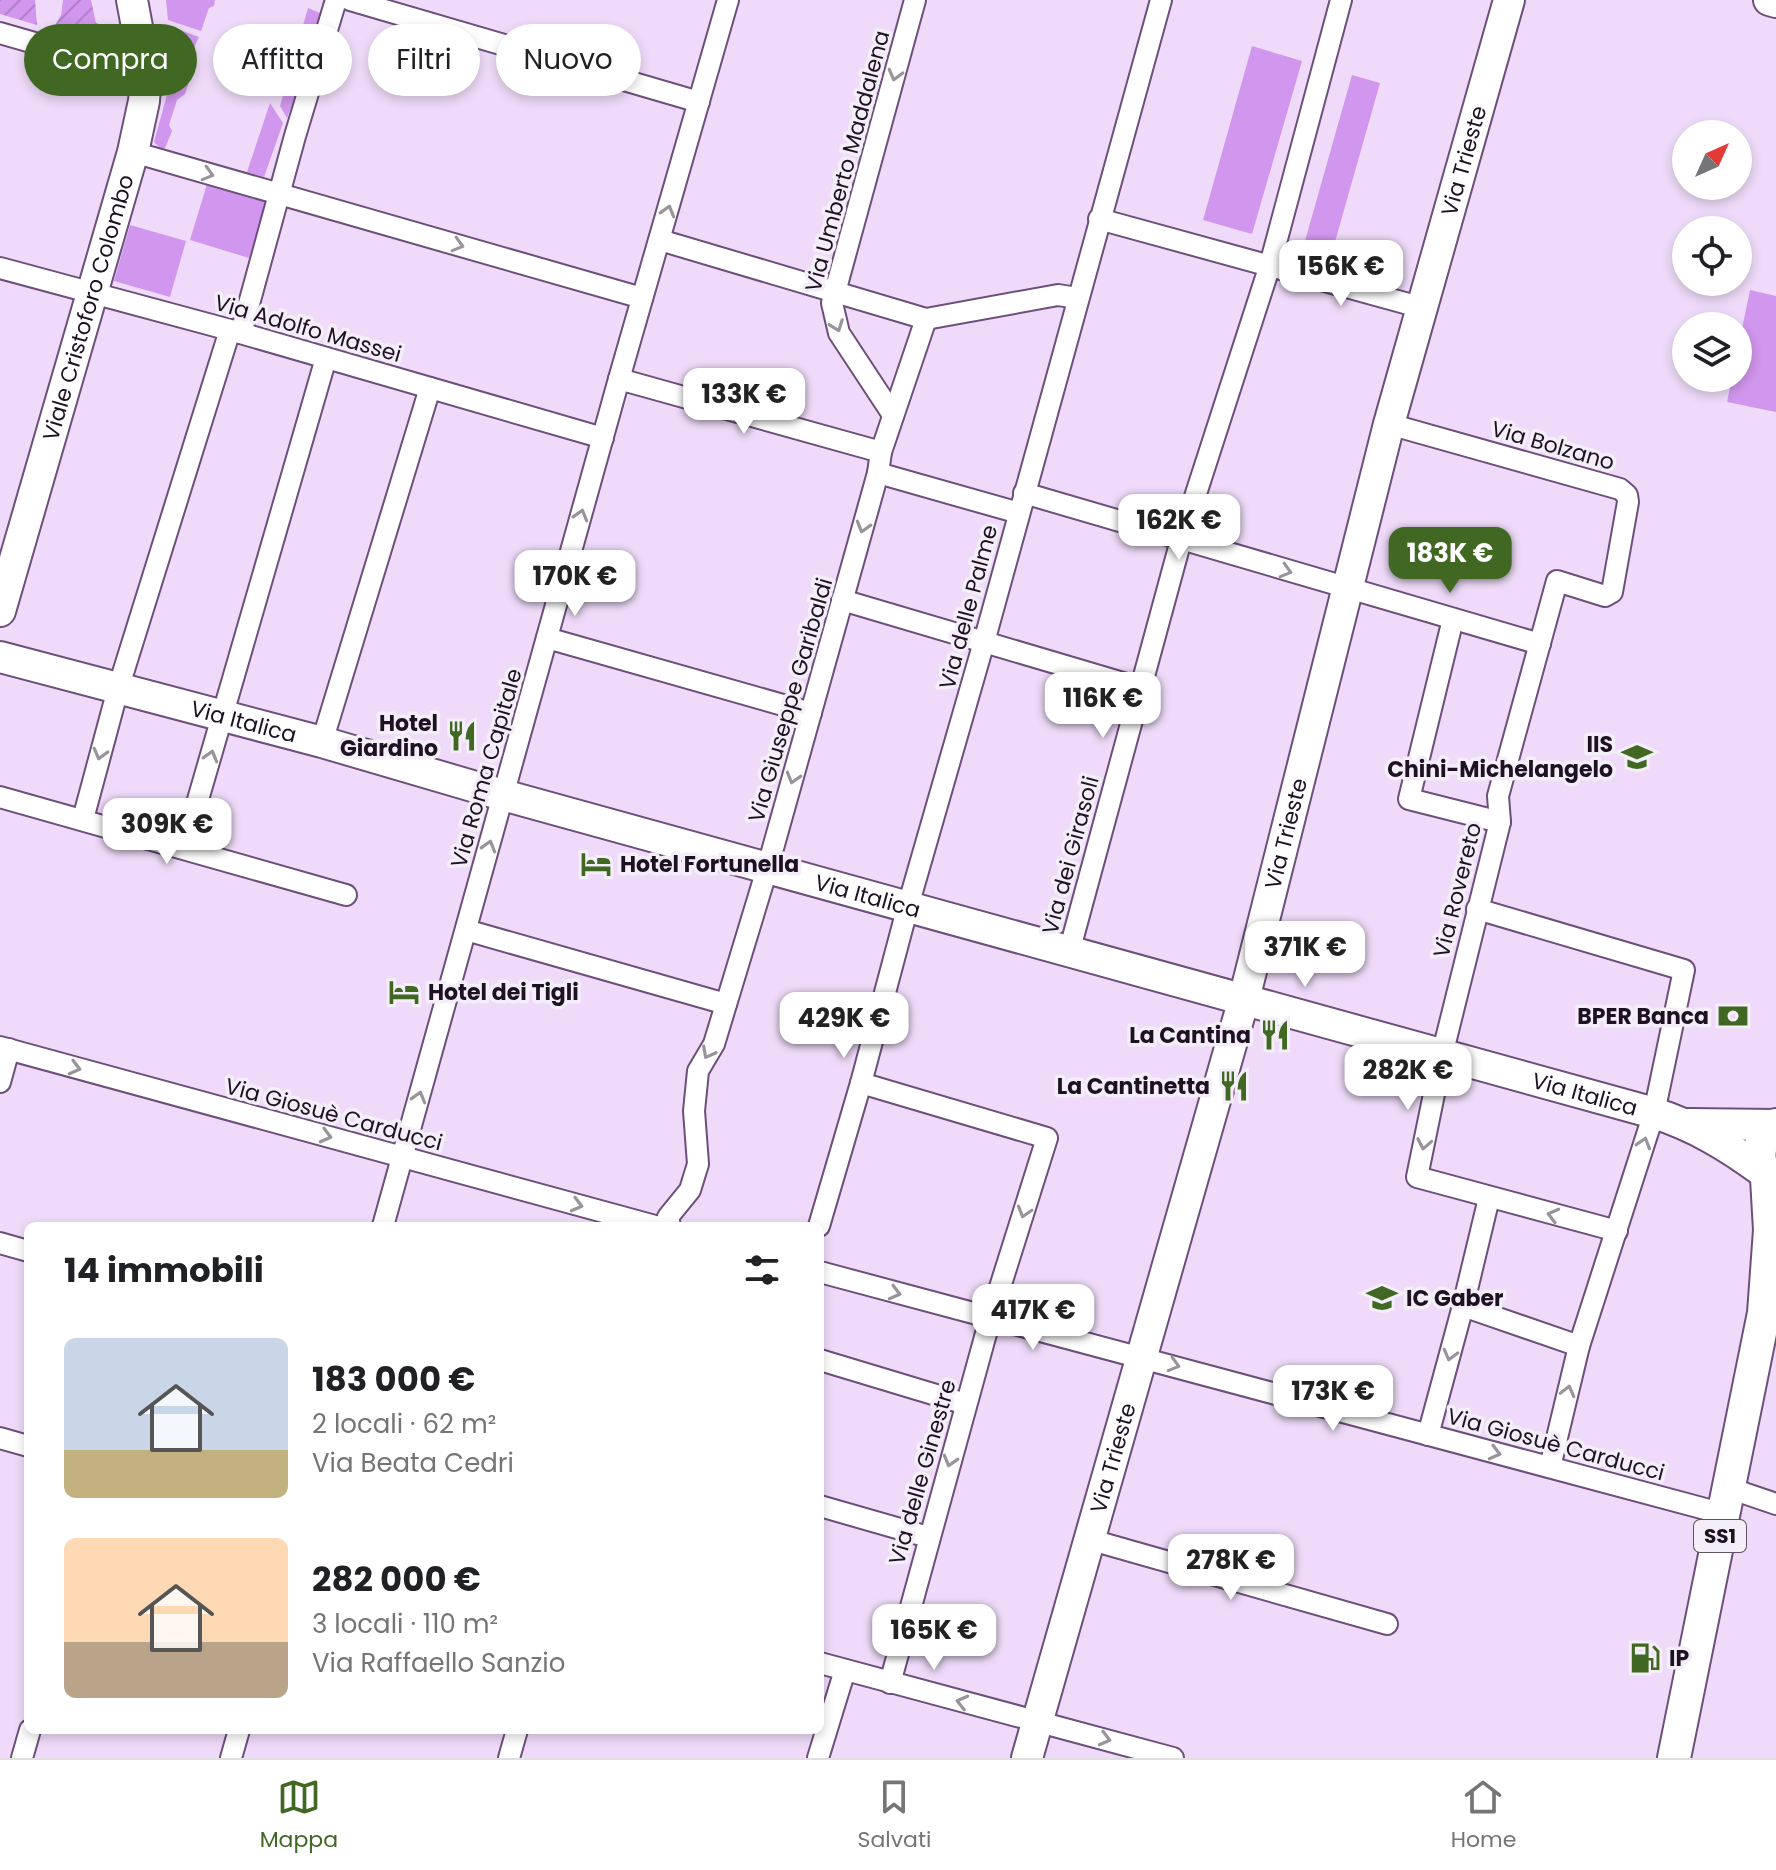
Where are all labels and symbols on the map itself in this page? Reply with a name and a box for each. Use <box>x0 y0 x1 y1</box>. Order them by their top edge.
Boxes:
street label: Via Umberto Maddalena <box>798 27 897 295</box>
one-way arrow <box>888 68 904 82</box>
street label: Via Trieste <box>1434 102 1494 220</box>
north arrow <box>1672 120 1752 200</box>
one-way arrow <box>201 165 214 181</box>
street label: Viale Cristoforo Colombo <box>35 171 142 445</box>
one-way arrow <box>659 205 676 219</box>
one-way arrow <box>451 236 464 253</box>
pin: 156K € <box>1276 240 1406 308</box>
street label: Via Adolfo Massei <box>211 287 405 370</box>
one-way arrow <box>828 318 844 332</box>
pin: 133K € <box>679 368 809 436</box>
street label: Via Bolzano <box>1488 413 1618 478</box>
pin: 162K € <box>1114 494 1244 562</box>
one-way arrow <box>572 509 589 523</box>
one-way arrow <box>855 520 872 534</box>
street label: Via delle Palme <box>932 521 1005 693</box>
pin: 183K € <box>1385 527 1515 595</box>
pin: 170K € <box>510 550 640 618</box>
one-way arrow <box>1279 562 1293 578</box>
street label: Via Giuseppe Garibaldi <box>741 574 840 826</box>
street label: Via Roma Capitale <box>443 665 530 871</box>
pin: 116K € <box>1038 672 1168 740</box>
street label: Via Italica <box>187 693 300 751</box>
place label: Hotel Giardino <box>340 708 438 764</box>
restaurant icon: Hotel Giardino <box>445 719 479 753</box>
place label: IIS Chini-Michelangelo <box>1387 729 1613 785</box>
school or university icon: IIS Chini-Michelangelo <box>1620 740 1654 774</box>
one-way arrow <box>93 747 110 761</box>
one-way arrow <box>202 749 218 763</box>
one-way arrow <box>786 771 802 784</box>
street label: Via dei Girasoli <box>1034 772 1107 938</box>
street label: Via Trieste <box>1257 775 1315 892</box>
pin: 309K € <box>102 798 232 866</box>
street label: Via Rovereto <box>1426 819 1489 961</box>
one-way arrow <box>480 840 496 854</box>
hotel icon: Hotel Fortunella <box>579 847 613 881</box>
place label: Hotel Fortunella <box>620 849 799 880</box>
street label: Via Italica <box>811 867 924 926</box>
pin: 371K € <box>1240 921 1370 989</box>
hotel icon: Hotel dei Tigli <box>387 975 421 1009</box>
place label: Hotel dei Tigli <box>428 977 579 1008</box>
pin: 429K € <box>779 992 909 1060</box>
bank icon: BPER Banca <box>1716 999 1750 1033</box>
place label: BPER Banca <box>1577 1001 1709 1032</box>
restaurant icon: La Cantina <box>1258 1018 1292 1052</box>
place label: La Cantina <box>1129 1020 1251 1051</box>
pin: 282K € <box>1343 1044 1473 1112</box>
one-way arrow <box>703 1045 718 1059</box>
one-way arrow <box>68 1058 82 1075</box>
street label: Via Italica <box>1528 1065 1641 1124</box>
restaurant icon: La Cantinetta <box>1217 1069 1251 1103</box>
street label: Via Giosuè Carducci <box>222 1071 446 1158</box>
place label: La Cantinetta <box>1057 1071 1210 1102</box>
one-way arrow <box>410 1090 426 1104</box>
one-way arrow <box>318 1127 332 1144</box>
one-way arrow <box>1416 1136 1433 1150</box>
one-way arrow <box>1635 1136 1651 1150</box>
one-way arrow <box>569 1195 583 1212</box>
one-way arrow <box>1017 1204 1033 1218</box>
one-way arrow <box>1546 1207 1560 1224</box>
school or university icon: IC Gaber <box>1365 1281 1399 1315</box>
one-way arrow <box>888 1283 902 1300</box>
place label: IC Gaber <box>1406 1283 1504 1314</box>
pin: 417K € <box>968 1284 1098 1352</box>
one-way arrow <box>1442 1347 1459 1361</box>
one-way arrow <box>1166 1356 1180 1372</box>
pin: 173K € <box>1268 1365 1398 1433</box>
street label: Via delle Ginestre <box>881 1376 964 1568</box>
one-way arrow <box>1559 1385 1576 1399</box>
street label: Via Trieste <box>1083 1399 1144 1517</box>
street label: Via Giosuè Carducci <box>1444 1401 1668 1488</box>
one-way arrow <box>1488 1443 1501 1460</box>
one-way arrow <box>943 1454 959 1468</box>
road number: SS1 <box>1694 1520 1746 1552</box>
pin: 278K € <box>1166 1534 1296 1602</box>
pin: 165K € <box>869 1604 999 1672</box>
fuel station icon: IP <box>1628 1641 1662 1675</box>
place label: IP <box>1669 1643 1689 1674</box>
one-way arrow <box>956 1694 970 1711</box>
one-way arrow <box>1098 1730 1112 1747</box>

